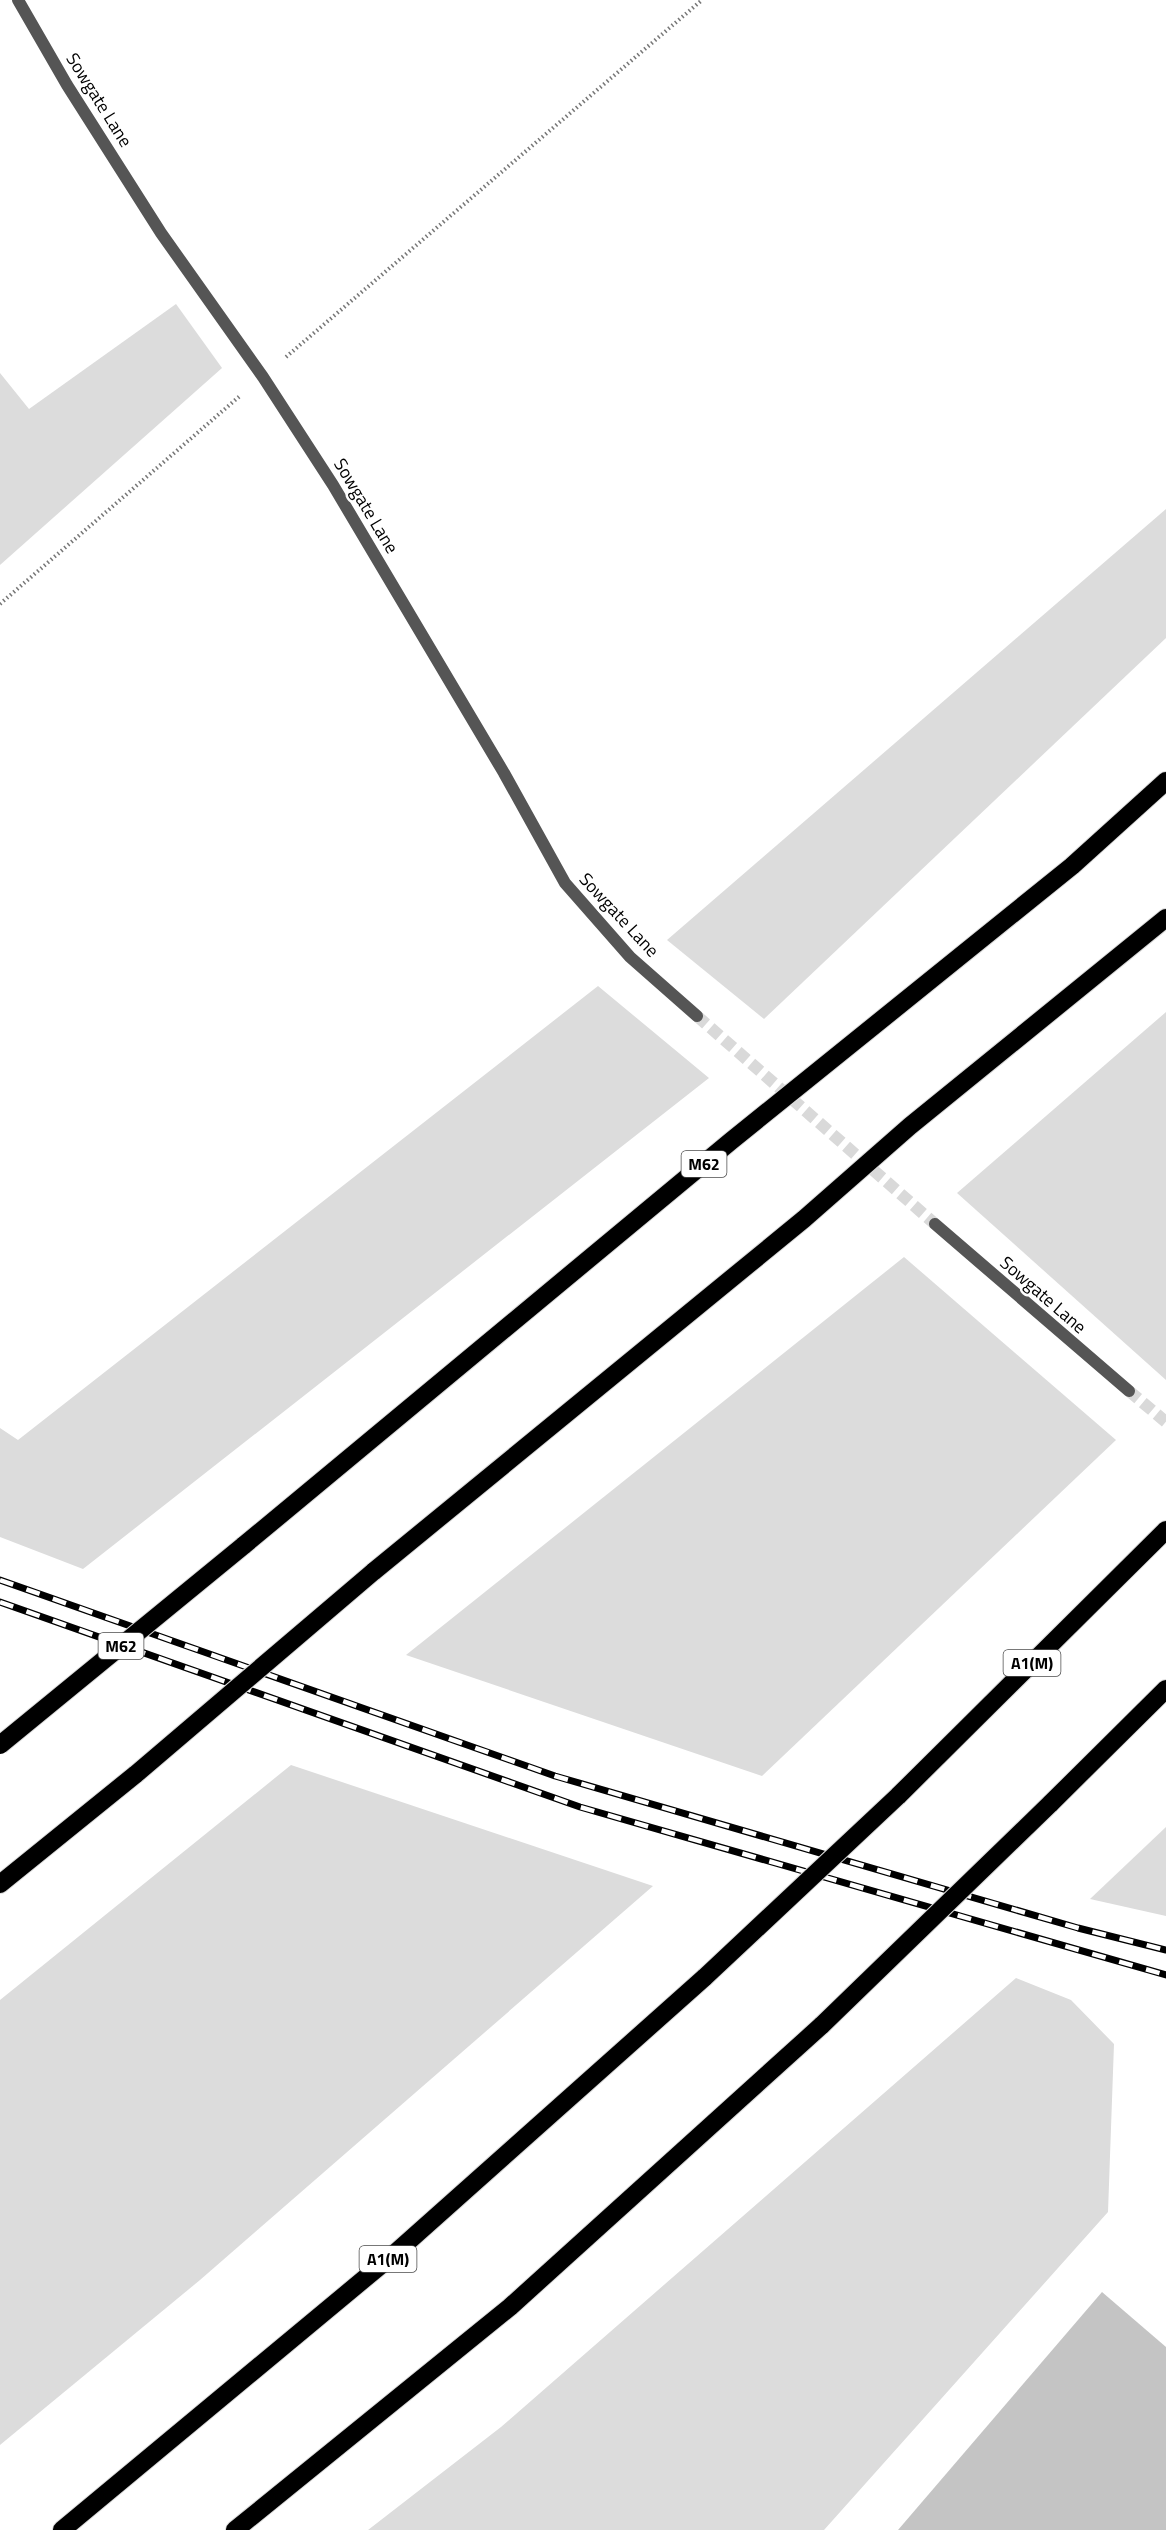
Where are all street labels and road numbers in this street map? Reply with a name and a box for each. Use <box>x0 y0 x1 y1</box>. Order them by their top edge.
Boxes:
street label: Sowgate Lane <box>60 47 139 152</box>
street label: Sowgate Lane <box>327 453 406 558</box>
street label: Sowgate Lane <box>573 866 666 963</box>
road number: M62 <box>682 1151 726 1177</box>
street label: Sowgate Lane <box>994 1249 1092 1340</box>
road number: M62 <box>98 1633 144 1659</box>
road number: A1(M) <box>1004 1650 1060 1676</box>
road number: A1(M) <box>360 2246 416 2272</box>

